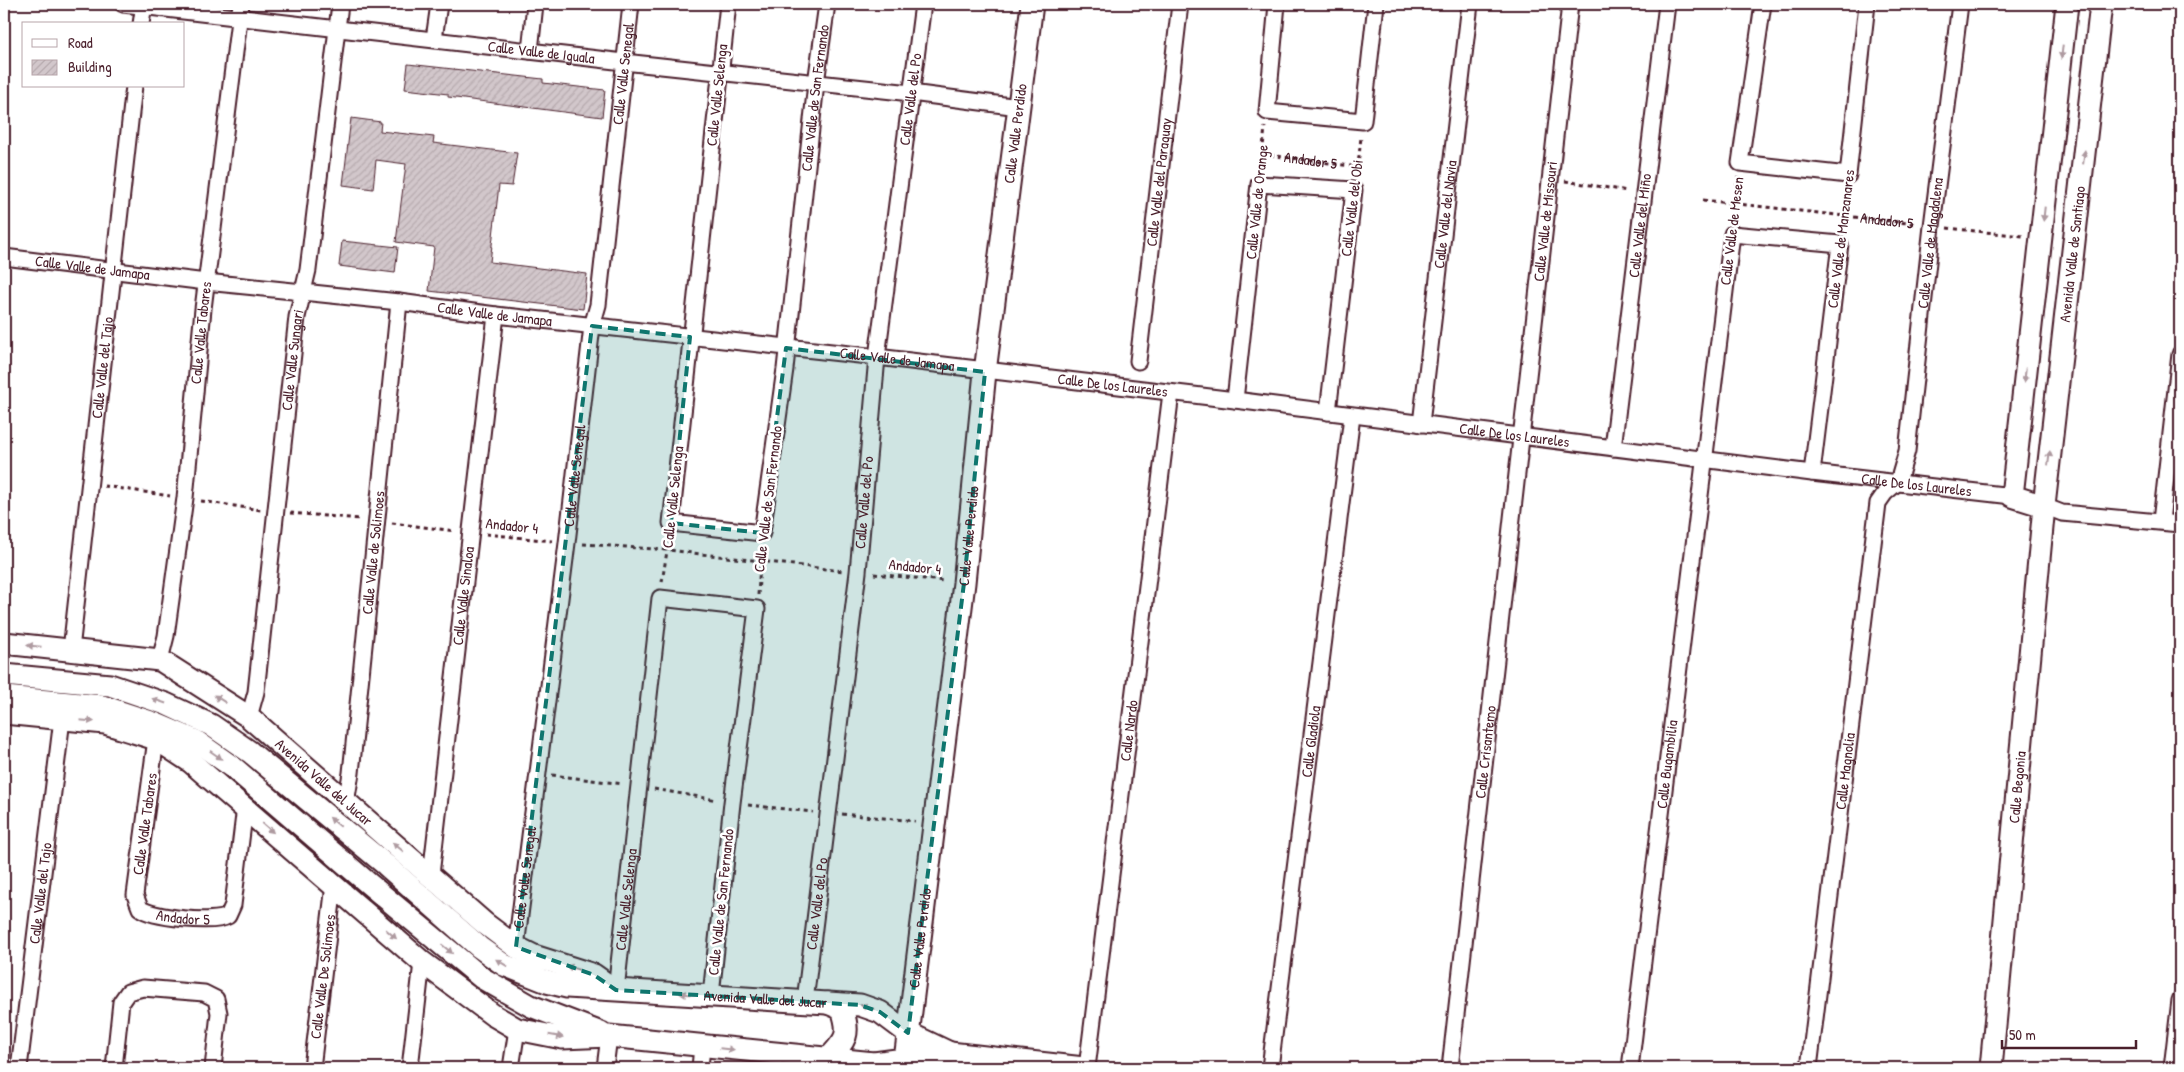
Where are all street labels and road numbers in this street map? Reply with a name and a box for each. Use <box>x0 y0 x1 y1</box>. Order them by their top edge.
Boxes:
street label: Calle Valle Senegal <box>607 22 639 126</box>
street label: Calle Valle de San Fernando <box>796 23 834 172</box>
street label: Calle Valle de Iguala <box>487 35 596 69</box>
street label: Calle Valle Selenga <box>701 43 732 147</box>
street label: Calle Valle del Po <box>894 52 926 147</box>
street label: Calle Valle Perdido <box>998 82 1032 185</box>
street label: Calle Valle del Paraguay <box>1141 117 1177 248</box>
street label: Calle Valle de Orange <box>1240 144 1273 260</box>
street label: Andador 5 <box>1283 146 1339 174</box>
street label: Calle Valle del Obi <box>1335 158 1368 258</box>
street label: Calle Valle del Navia <box>1428 159 1462 270</box>
street label: Calle Valle de Missouri <box>1528 160 1562 282</box>
street label: Calle Valle de Manzanares <box>1822 168 1859 309</box>
street label: Calle Valle del Miño <box>1623 172 1656 279</box>
street label: Calle Valle de Mesen <box>1714 175 1749 286</box>
street label: Calle Valle de Magdalena <box>1912 176 1948 309</box>
street label: Avenida Valle de Santiago <box>2054 185 2090 323</box>
street label: Andador 5 <box>1859 207 1915 234</box>
street label: Calle Valle de Jamapa <box>34 250 151 285</box>
street label: Calle Valle Tabares <box>185 280 216 385</box>
street label: Calle Valle de Jamapa <box>436 296 553 331</box>
street label: Calle Valle Sungari <box>276 307 308 412</box>
street label: Calle Valle del Tajo <box>86 316 118 420</box>
street label: Calle Valle de Jamapa <box>839 342 956 376</box>
street label: Calle De los Laureles <box>1056 368 1169 402</box>
street label: Calle De los Laureles <box>1458 417 1571 452</box>
street label: Calle Valle Senegal <box>558 423 591 528</box>
street label: Calle Valle de San Fernando <box>748 425 787 573</box>
street label: Calle Valle Selenga <box>657 445 688 549</box>
street label: Calle Valle del Po <box>849 455 878 550</box>
street label: Calle De los Laureles <box>1860 468 1973 501</box>
street label: Calle Valle Perdido <box>953 485 984 587</box>
street label: Calle Valle de Solimoes <box>356 490 390 615</box>
street label: Andador 4 <box>485 512 540 539</box>
street label: Calle Valle Sinaloa <box>447 545 479 646</box>
street label: Andador 4 <box>888 553 943 580</box>
street label: Calle Nardo <box>1114 699 1143 762</box>
street label: Calle Gladiola <box>1296 704 1326 779</box>
street label: Calle Crisantemo <box>1469 704 1501 799</box>
street label: Calle Bugambilia <box>1651 719 1683 810</box>
street label: Calle Magnolia <box>1830 731 1860 811</box>
street label: Avenida Valle del Jucar <box>271 734 378 831</box>
street label: Calle Begonia <box>2003 750 2031 824</box>
street label: Calle Valle Tabares <box>127 771 162 876</box>
street label: Calle Valle Senegal <box>507 825 541 930</box>
street label: Calle Valle de San Fernando <box>702 828 739 976</box>
street label: Calle Valle del Tajo <box>23 841 57 945</box>
street label: Calle Valle Selenga <box>610 847 642 952</box>
street label: Calle Valle del Po <box>800 856 833 951</box>
street label: Calle Valle Perdido <box>903 887 936 989</box>
street label: Andador 5 <box>154 904 211 930</box>
street label: Calle Valle De Solimoes <box>305 913 340 1040</box>
street label: Avenida Valle del Jucar <box>703 984 828 1013</box>

